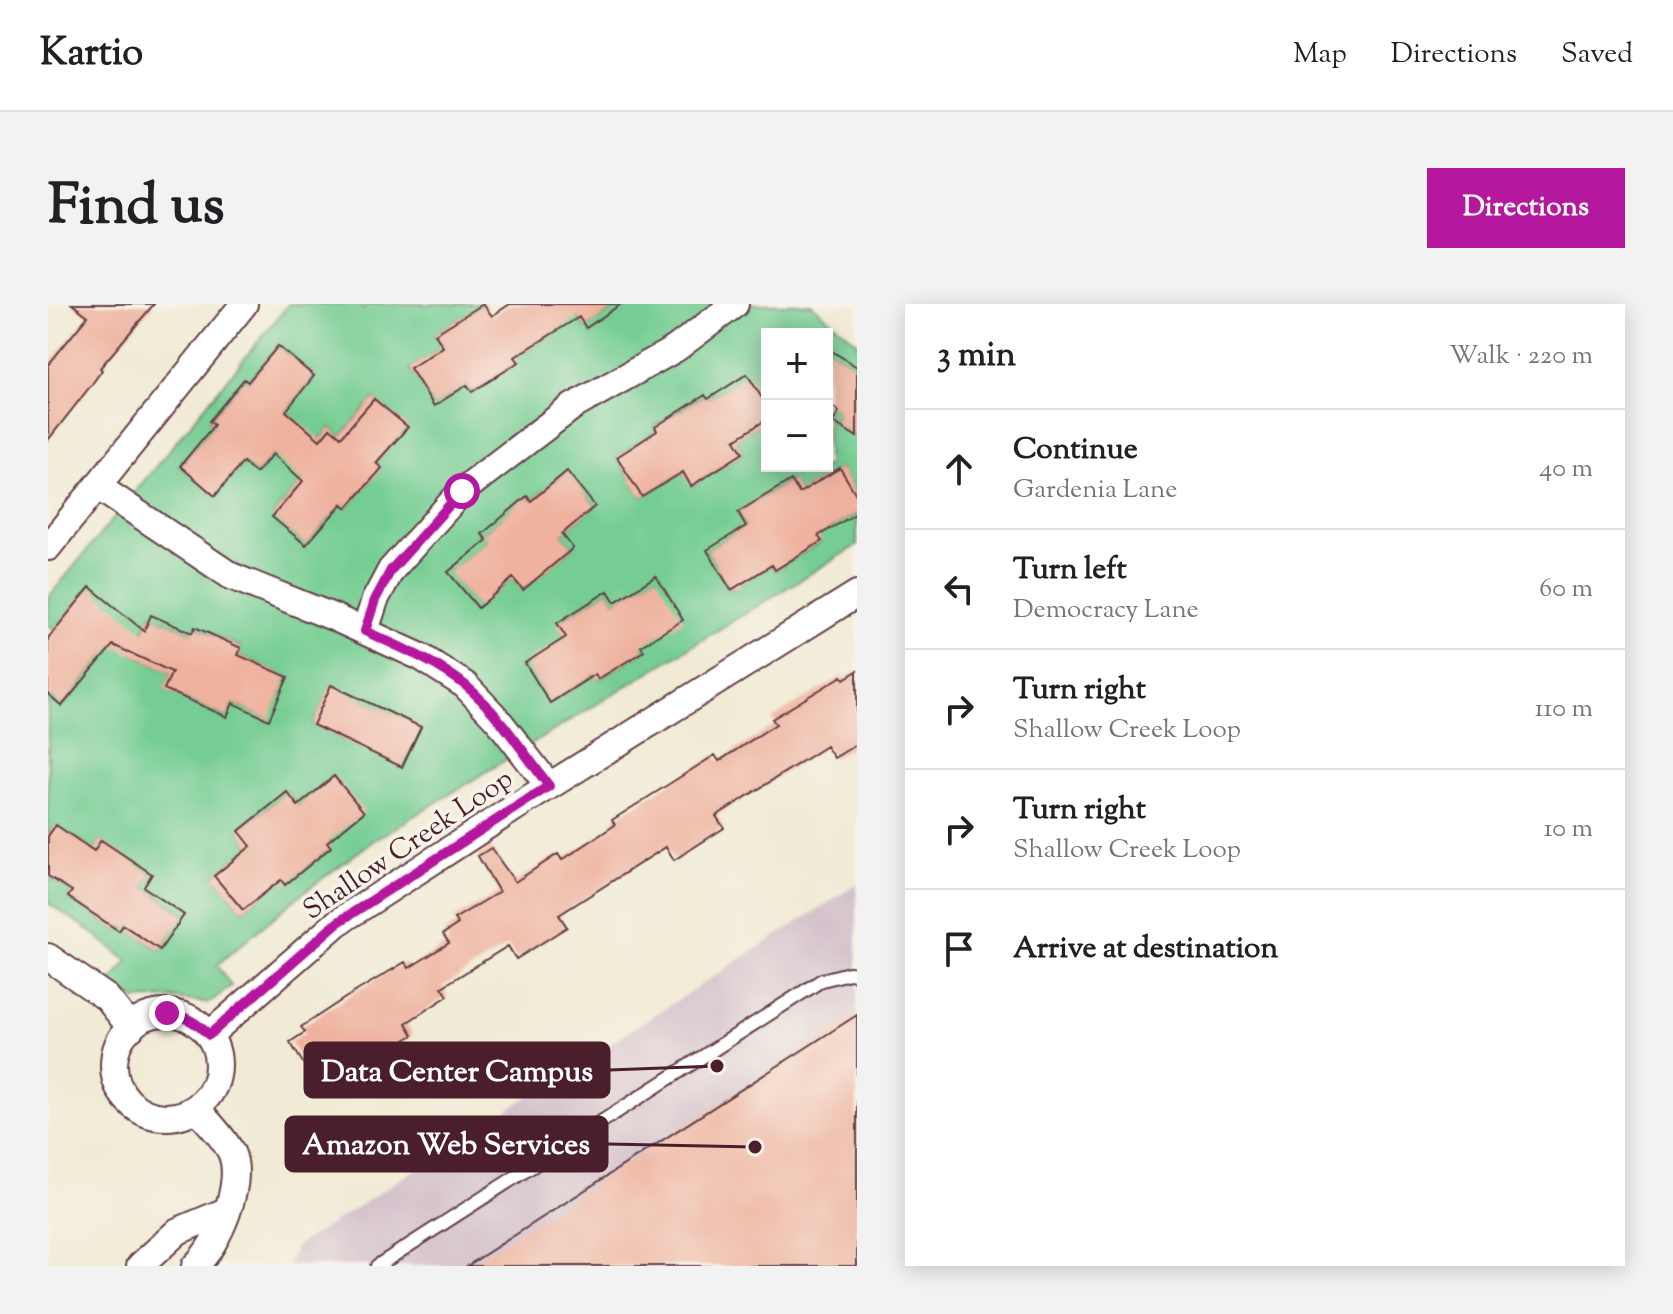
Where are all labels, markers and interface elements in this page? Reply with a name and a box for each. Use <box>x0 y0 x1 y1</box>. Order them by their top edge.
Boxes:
text: Kartio <box>40 28 143 82</box>
text: Map <box>1293 35 1347 75</box>
text: Directions <box>1391 35 1517 75</box>
text: Saved <box>1561 35 1633 75</box>
text: Find us <box>48 168 224 249</box>
button: Directions <box>1427 168 1625 248</box>
map controls <box>761 328 833 472</box>
button: + <box>761 328 833 400</box>
text: 3 min <box>937 332 1016 381</box>
text: Walk · 220 m <box>1449 338 1593 375</box>
button: − <box>761 400 833 472</box>
text: Continue <box>1013 429 1138 472</box>
icon: ahead <box>937 447 981 491</box>
text: 40 m <box>1539 451 1593 488</box>
text: Gardenia Lane <box>1013 472 1177 509</box>
route start <box>444 473 480 509</box>
text: Turn left <box>1013 549 1127 592</box>
icon: left <box>937 567 981 611</box>
text: 60 m <box>1539 571 1593 608</box>
text: Democracy Lane <box>1013 592 1199 629</box>
text: Turn right <box>1013 669 1146 712</box>
icon: right <box>937 687 981 731</box>
text: 110 m <box>1535 691 1593 728</box>
text: Shallow Creek Loop <box>1013 712 1241 749</box>
street label: Shallow Creek Loop <box>296 760 522 931</box>
text: Turn right <box>1013 789 1146 832</box>
icon: right <box>937 807 981 851</box>
text: 10 m <box>1544 811 1593 848</box>
text: Shallow Creek Loop <box>1013 832 1241 869</box>
icon: arrive <box>937 927 981 971</box>
text: Arrive at destination <box>1013 928 1278 971</box>
route end <box>149 995 185 1031</box>
callout: Data Center Campus <box>305 1043 609 1097</box>
text: Data Center Campus <box>321 1052 593 1095</box>
callout: Amazon Web Services <box>286 1117 607 1171</box>
text: Amazon Web Services <box>302 1125 590 1168</box>

